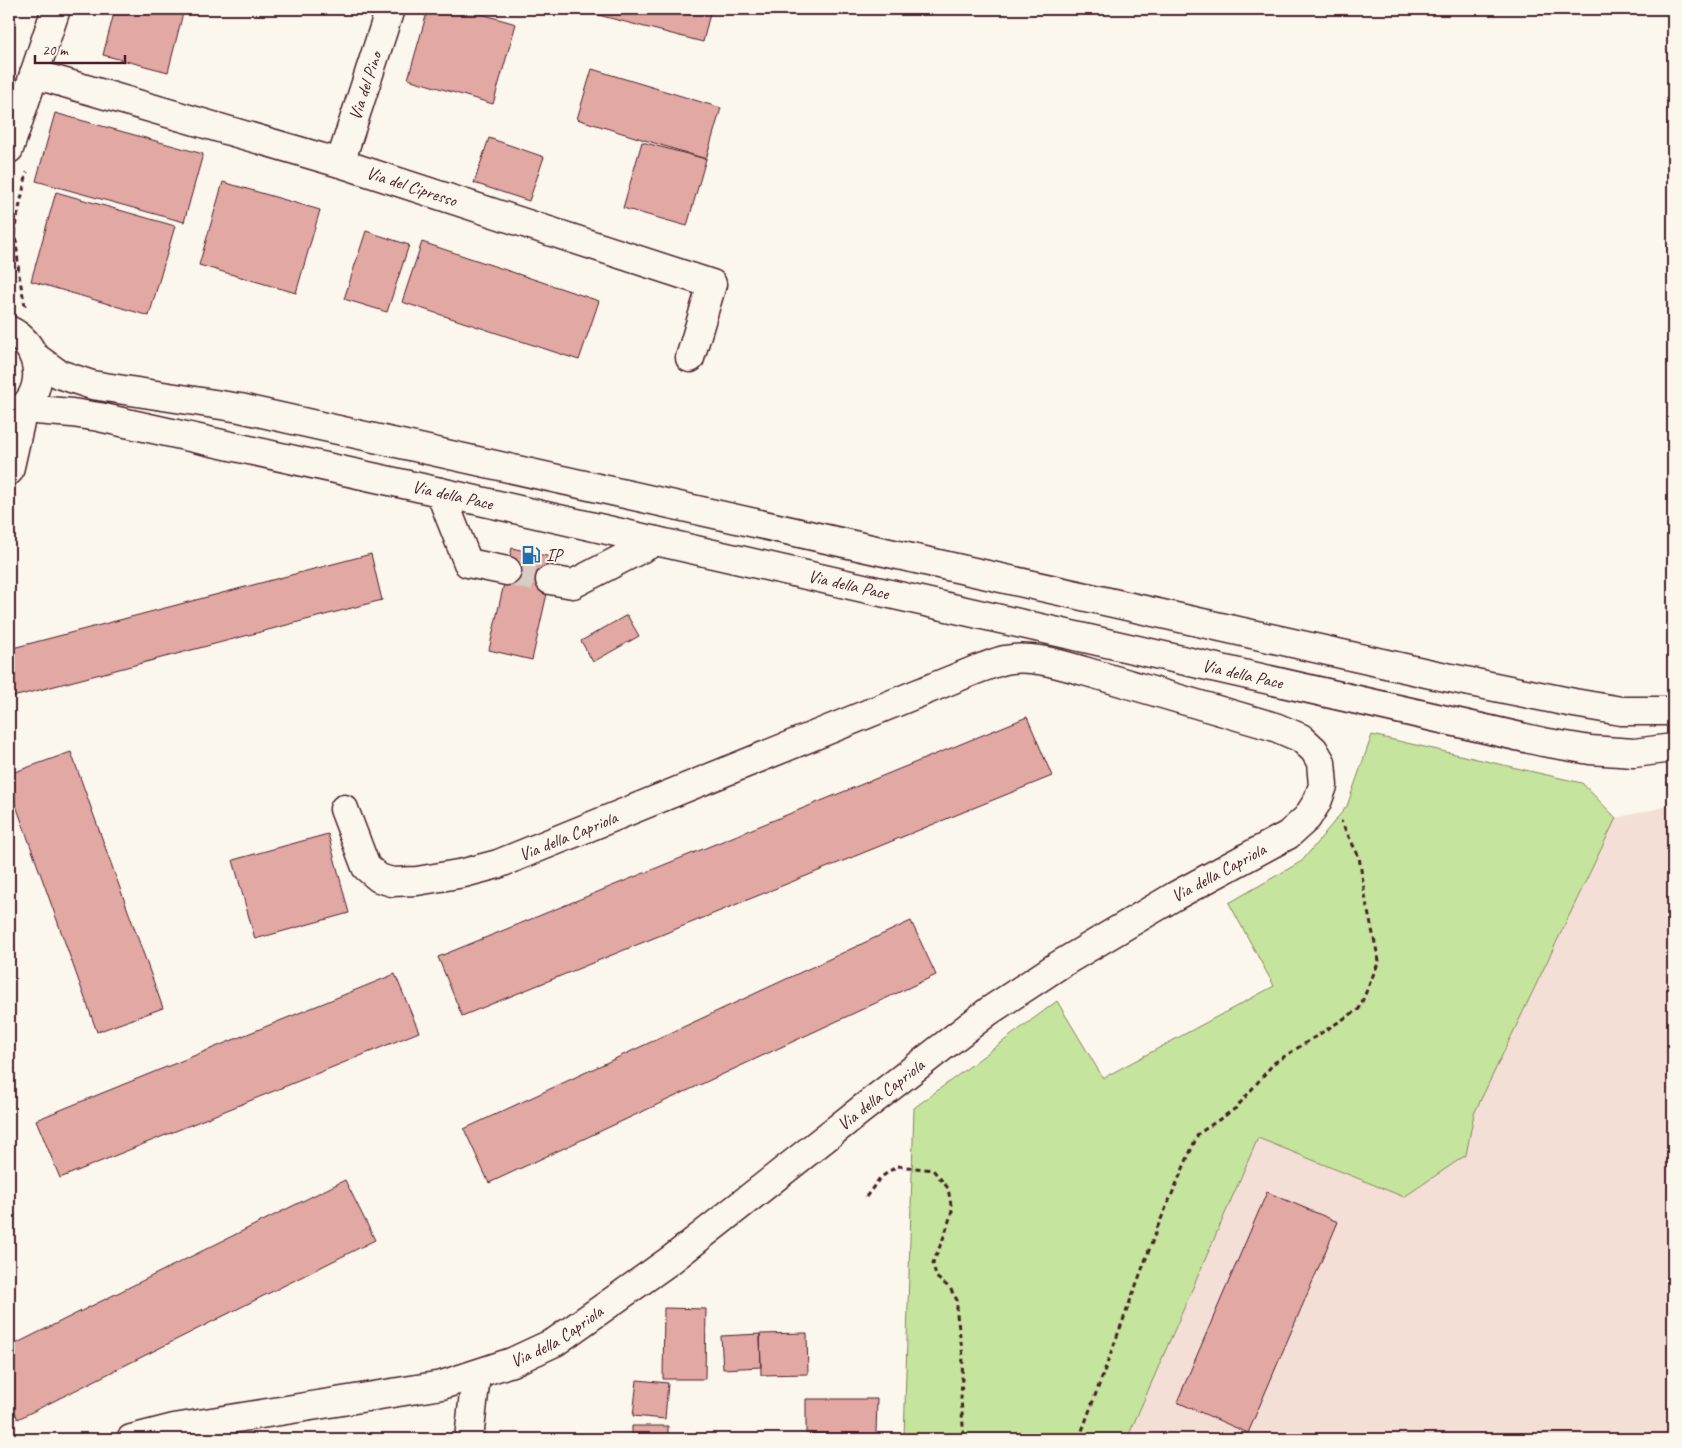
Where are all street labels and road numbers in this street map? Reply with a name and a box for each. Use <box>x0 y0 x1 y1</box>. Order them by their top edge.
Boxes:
street label: Via del Pino <box>344 47 387 123</box>
street label: Via del Cipresso <box>364 161 461 212</box>
street label: Via della Pace <box>410 475 496 515</box>
street label: Via della Pace <box>806 565 892 605</box>
street label: Via della Pace <box>1200 654 1286 694</box>
street label: Via della Capriola <box>516 806 622 866</box>
street label: Via della Capriola <box>1167 837 1271 907</box>
street label: Via della Capriola <box>833 1053 930 1135</box>
street label: Via della Capriola <box>507 1300 609 1372</box>

